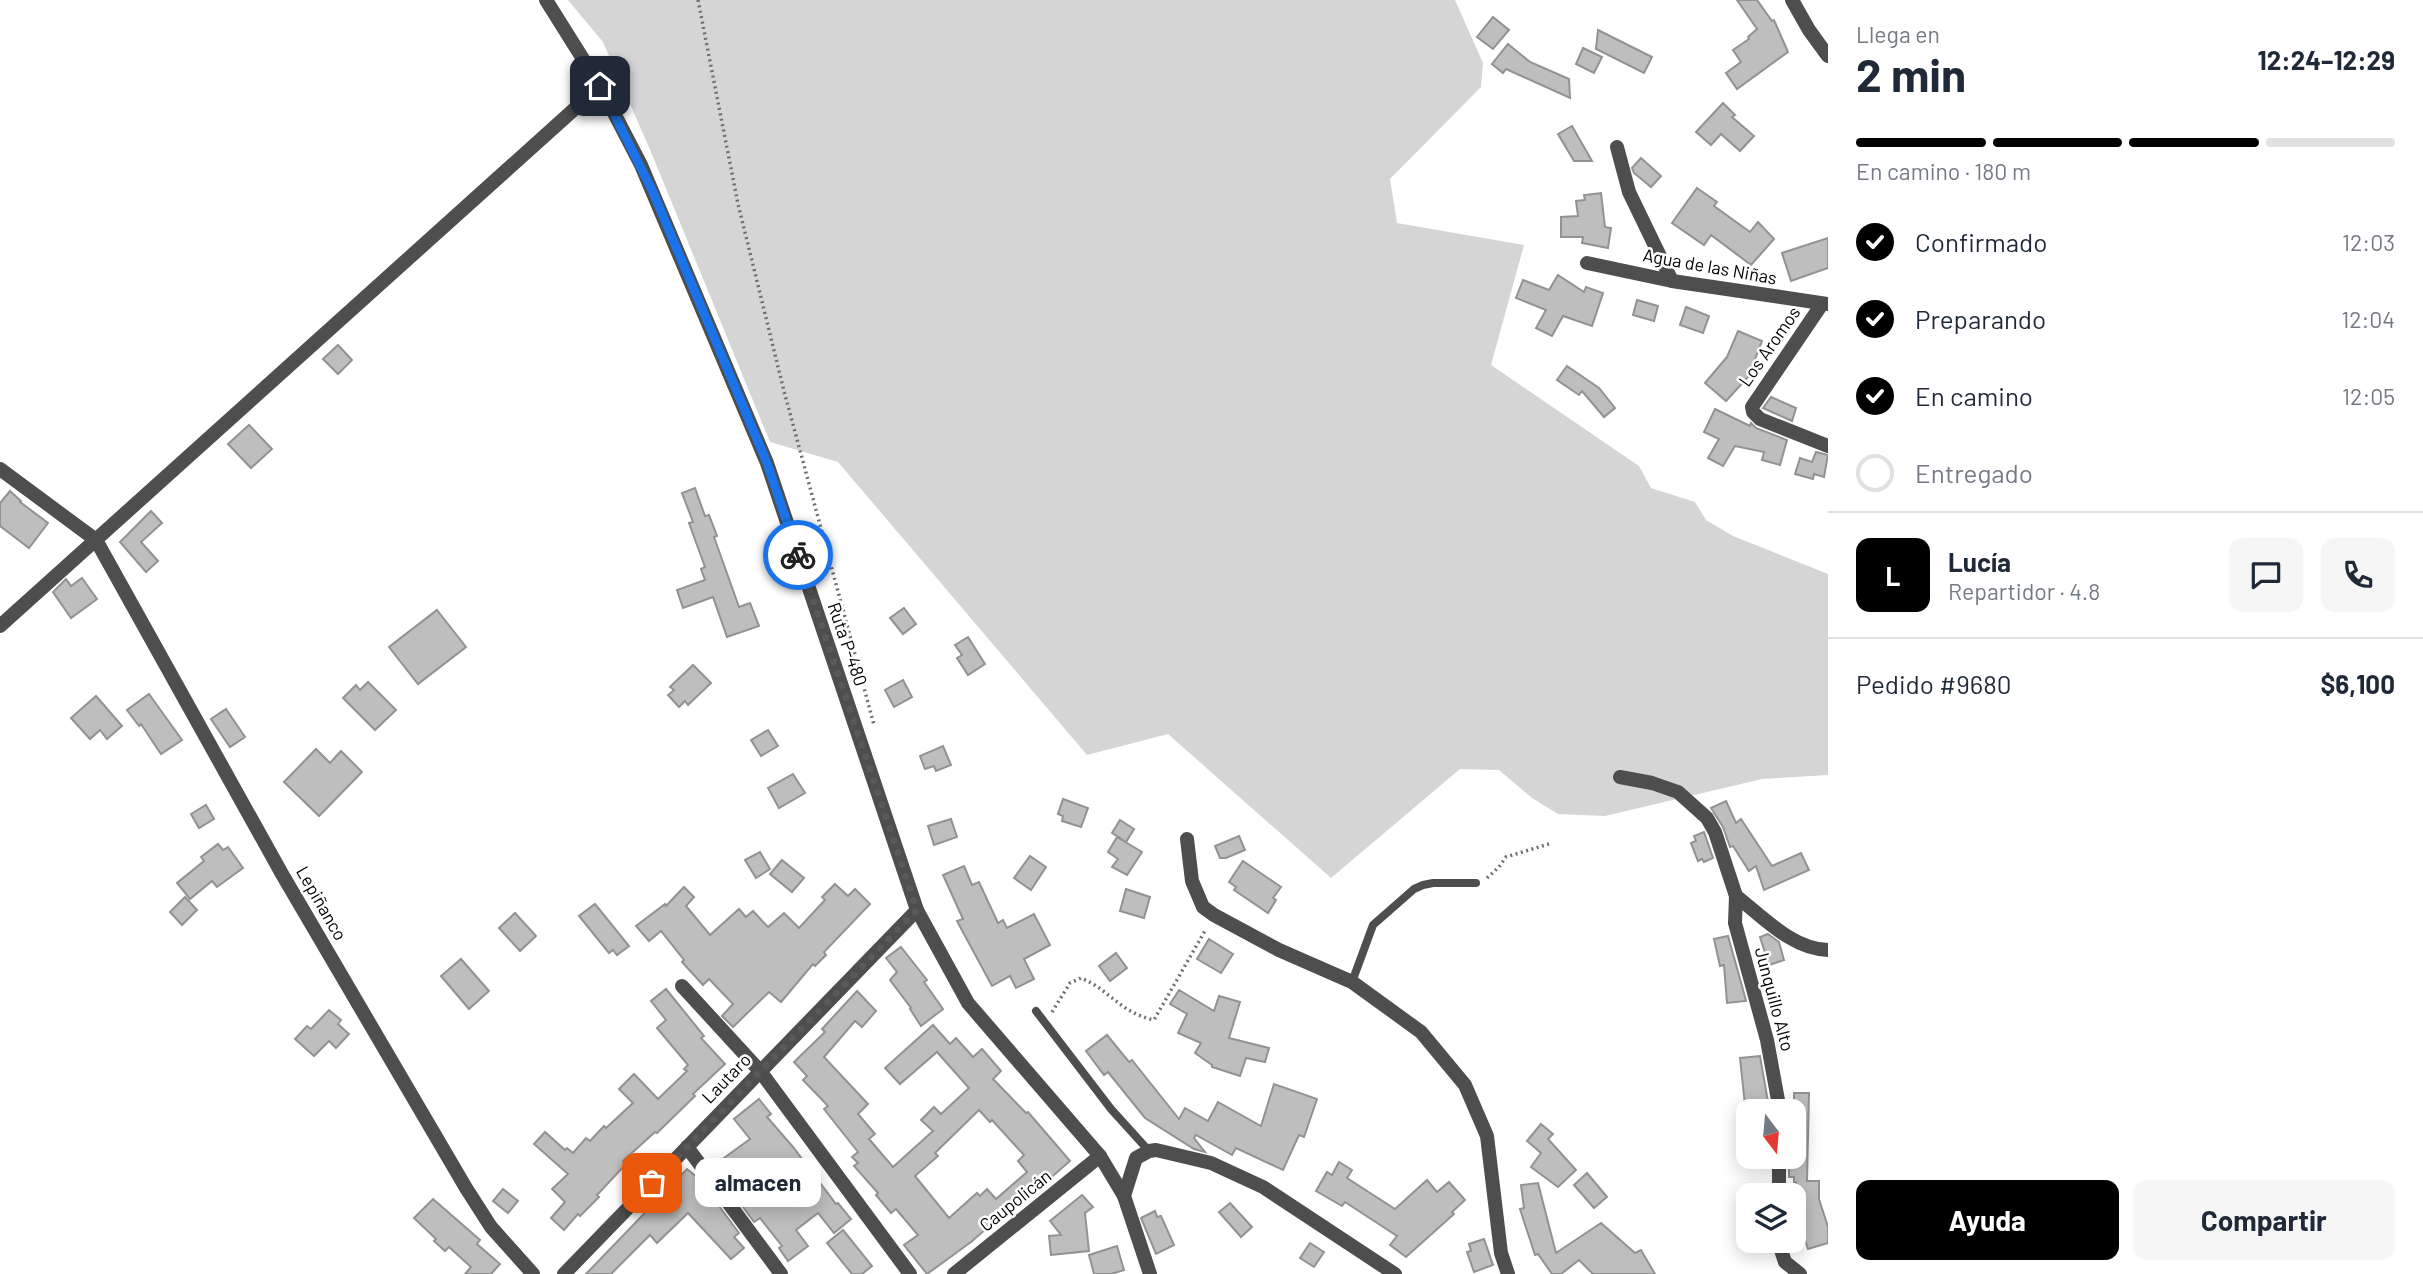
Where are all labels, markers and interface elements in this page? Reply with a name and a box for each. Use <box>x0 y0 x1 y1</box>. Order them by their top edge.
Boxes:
text: Llega en <box>1856 20 1940 48</box>
text: 12:24–12:29 <box>2258 44 2395 75</box>
text: 2 min <box>1856 46 1966 101</box>
pin <box>570 56 630 116</box>
icon: home <box>581 67 619 105</box>
text: En camino · 180 m <box>1856 157 2031 185</box>
icon: check <box>1856 223 1894 261</box>
text: Confirmado <box>1915 226 2047 257</box>
text: 12:03 <box>2342 228 2395 256</box>
street label: Agua de las Niñas <box>1641 243 1779 289</box>
icon: check <box>1856 300 1894 338</box>
street label: Los Aromos <box>1733 302 1805 390</box>
text: Preparando <box>1915 303 2046 334</box>
text: 12:04 <box>2341 305 2395 333</box>
icon: check <box>1856 377 1894 415</box>
text: En camino <box>1915 380 2033 411</box>
text: 12:05 <box>2342 382 2395 410</box>
text: Entregado <box>1915 457 2033 488</box>
courier <box>763 520 833 590</box>
icon: bike <box>779 536 817 574</box>
button: chat <box>2229 538 2303 612</box>
button: phone <box>2321 538 2395 612</box>
text: Lucía <box>1948 546 2011 577</box>
text: L <box>1886 560 1900 591</box>
text: Repartidor · 4.8 <box>1948 577 2100 605</box>
street label: Ruta P-480 <box>823 599 873 689</box>
text: Pedido #9680 <box>1856 668 2011 699</box>
text: $6,100 <box>2320 668 2395 699</box>
street label: Lepiñanco <box>292 862 352 944</box>
street label: Junquillo Alto <box>1751 945 1799 1053</box>
street label: Lautaro <box>697 1048 755 1108</box>
north arrow <box>1736 1099 1806 1169</box>
map controls <box>1736 1099 1806 1253</box>
pin <box>622 1153 682 1213</box>
callout: almacen <box>694 1158 820 1208</box>
icon: bag <box>633 1164 671 1202</box>
street label: Caupolicán <box>975 1164 1055 1236</box>
text: almacen <box>715 1168 801 1196</box>
button: Ayuda <box>1856 1180 2119 1260</box>
button: Compartir <box>2133 1180 2395 1260</box>
button: layers <box>1736 1183 1806 1253</box>

